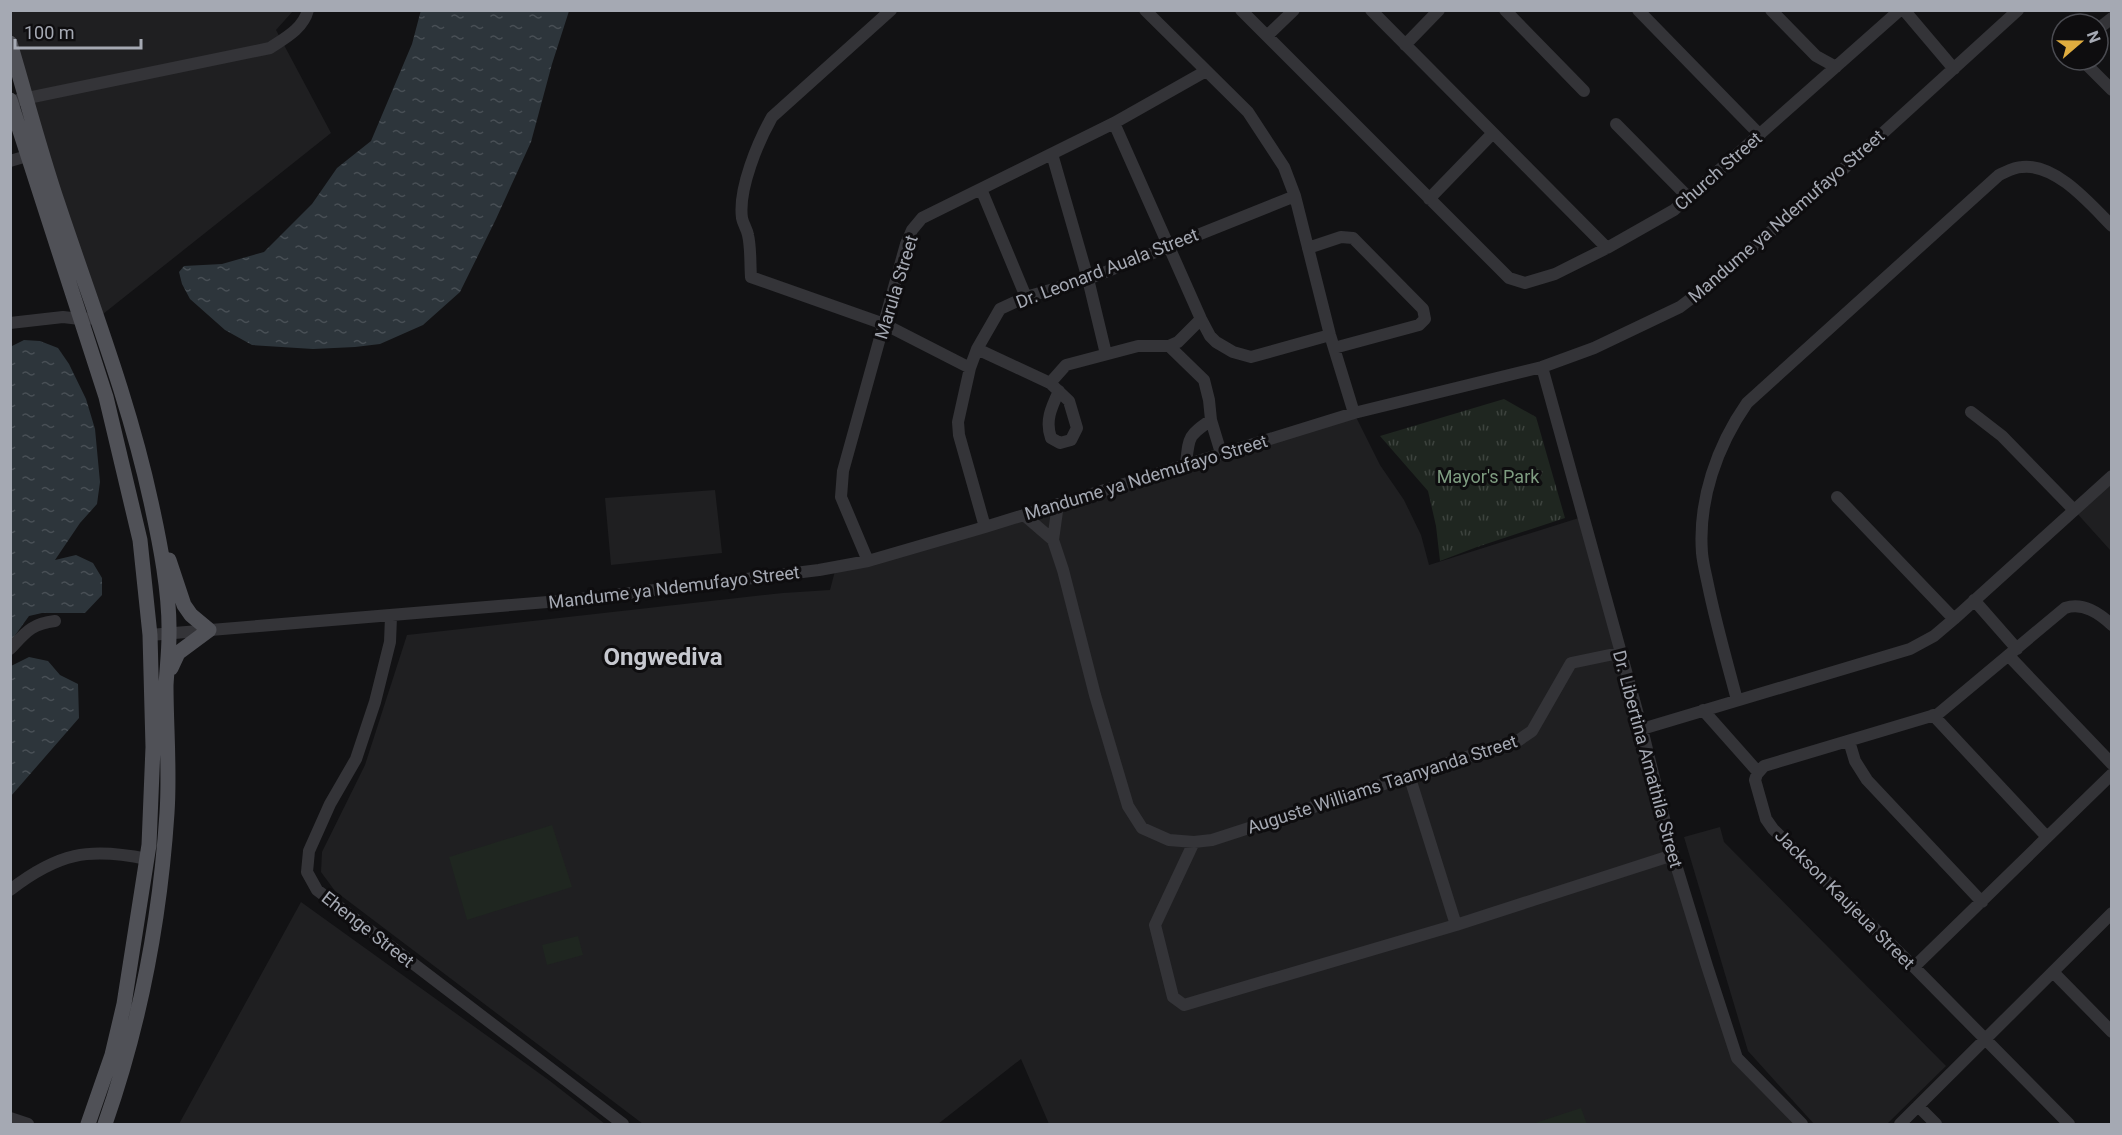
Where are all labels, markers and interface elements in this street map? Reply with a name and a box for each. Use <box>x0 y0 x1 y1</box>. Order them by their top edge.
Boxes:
scale bar <box>15 12 141 50</box>
north arrow <box>2050 12 2110 72</box>
text: 100 m <box>24 22 75 43</box>
text: N <box>2083 28 2104 46</box>
street label: Mandume ya Ndemufayo Street <box>1684 125 1888 307</box>
street label: Church Street <box>1670 127 1766 215</box>
street label: Dr. Leonard Auala Street <box>1013 224 1201 312</box>
street label: Marula Street <box>870 232 922 342</box>
street label: Mandume ya Ndemufayo Street <box>1022 430 1270 524</box>
park label: Mayor's Park <box>1437 466 1540 487</box>
street label: Mandume ya Ndemufayo Street <box>547 561 801 613</box>
district label: Ongwediva <box>604 643 723 671</box>
street label: Dr. Libertina Amathila Street <box>1609 648 1687 870</box>
street label: Auguste Williams Taanyanda Street <box>1244 730 1520 838</box>
street label: Jackson Kaujeua Street <box>1771 825 1919 973</box>
street label: Ehenge Street <box>318 886 418 972</box>

